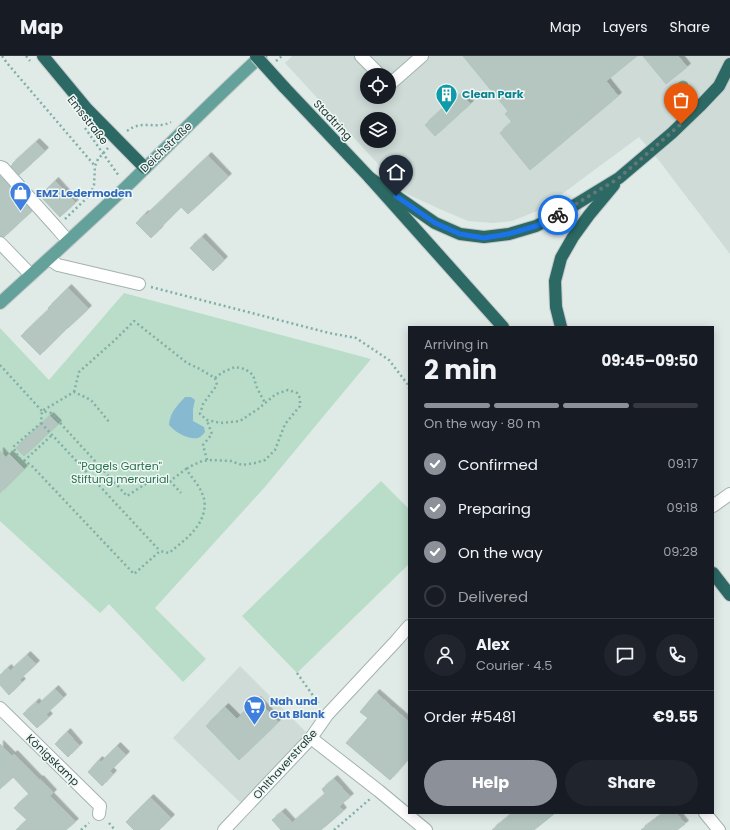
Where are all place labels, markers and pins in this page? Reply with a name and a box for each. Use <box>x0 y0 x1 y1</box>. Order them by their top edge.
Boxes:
building icon: Clean Park <box>434 81 460 114</box>
pin <box>664 83 698 124</box>
place label: Clean Park <box>462 86 524 102</box>
pin <box>379 155 413 196</box>
shop icon: EMZ Ledermoden <box>7 180 33 213</box>
place label: EMZ Ledermoden <box>36 185 132 201</box>
place label: Nah und Gut Blank <box>270 693 325 722</box>
supermarket icon: Nah und Gut Blank <box>241 694 267 727</box>

